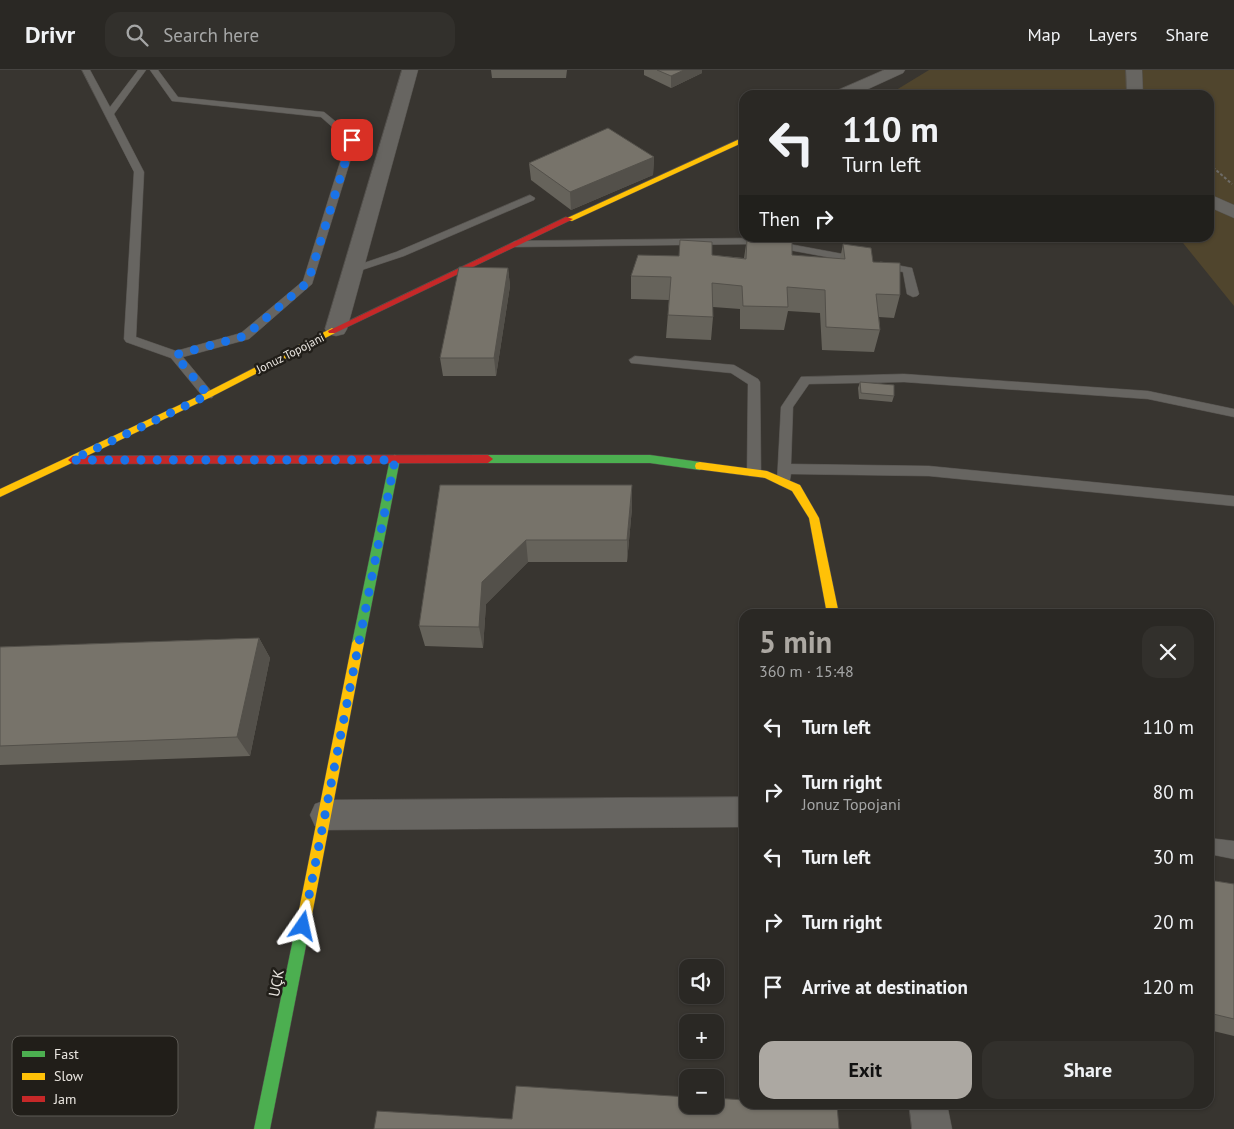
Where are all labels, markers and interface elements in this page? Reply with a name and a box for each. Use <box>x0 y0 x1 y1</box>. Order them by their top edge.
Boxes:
search box <box>105 12 455 57</box>
text: Drivr <box>25 19 75 50</box>
icon: search <box>123 21 151 49</box>
text: Search here <box>163 23 259 47</box>
text: Map <box>1028 23 1060 46</box>
text: Layers <box>1088 23 1137 46</box>
text: Share <box>1165 23 1209 46</box>
text: 110 m <box>842 106 939 152</box>
icon: left <box>759 110 824 175</box>
pin <box>331 119 373 161</box>
icon: arrive <box>338 126 366 154</box>
text: Turn left <box>842 150 921 178</box>
icon: right <box>810 205 838 233</box>
text: Then <box>759 207 800 231</box>
street label: Jonuz Topojani <box>253 329 326 377</box>
text: 5 min <box>759 622 832 661</box>
button: close <box>1142 626 1194 678</box>
text: 360 m · 15:48 <box>759 661 854 681</box>
icon: left <box>759 713 787 741</box>
text: Turn left <box>802 715 871 739</box>
text: 110 m <box>1142 715 1194 739</box>
text: Turn right <box>802 770 882 794</box>
icon: right <box>759 778 787 806</box>
text: 80 m <box>1153 780 1194 804</box>
text: Jonuz Topojani <box>802 794 901 814</box>
icon: left <box>759 843 787 871</box>
text: Turn left <box>802 845 871 869</box>
text: 30 m <box>1153 845 1194 869</box>
position arrow <box>276 899 328 951</box>
icon: right <box>759 908 787 936</box>
text: Turn right <box>802 910 882 934</box>
text: 20 m <box>1153 910 1194 934</box>
map controls <box>679 959 724 1114</box>
button: sound <box>679 959 724 1004</box>
street label: UÇK <box>264 968 288 998</box>
icon: arrive <box>759 973 787 1001</box>
text: Arrive at destination <box>802 975 968 999</box>
text: 120 m <box>1142 975 1194 999</box>
button: + <box>679 1014 724 1059</box>
legend <box>12 1036 178 1116</box>
button: Exit <box>759 1041 972 1099</box>
button: Share <box>982 1041 1194 1099</box>
text: Fast <box>54 1045 79 1063</box>
text: Slow <box>54 1067 84 1085</box>
button: − <box>679 1069 724 1114</box>
text: Jam <box>53 1090 76 1108</box>

